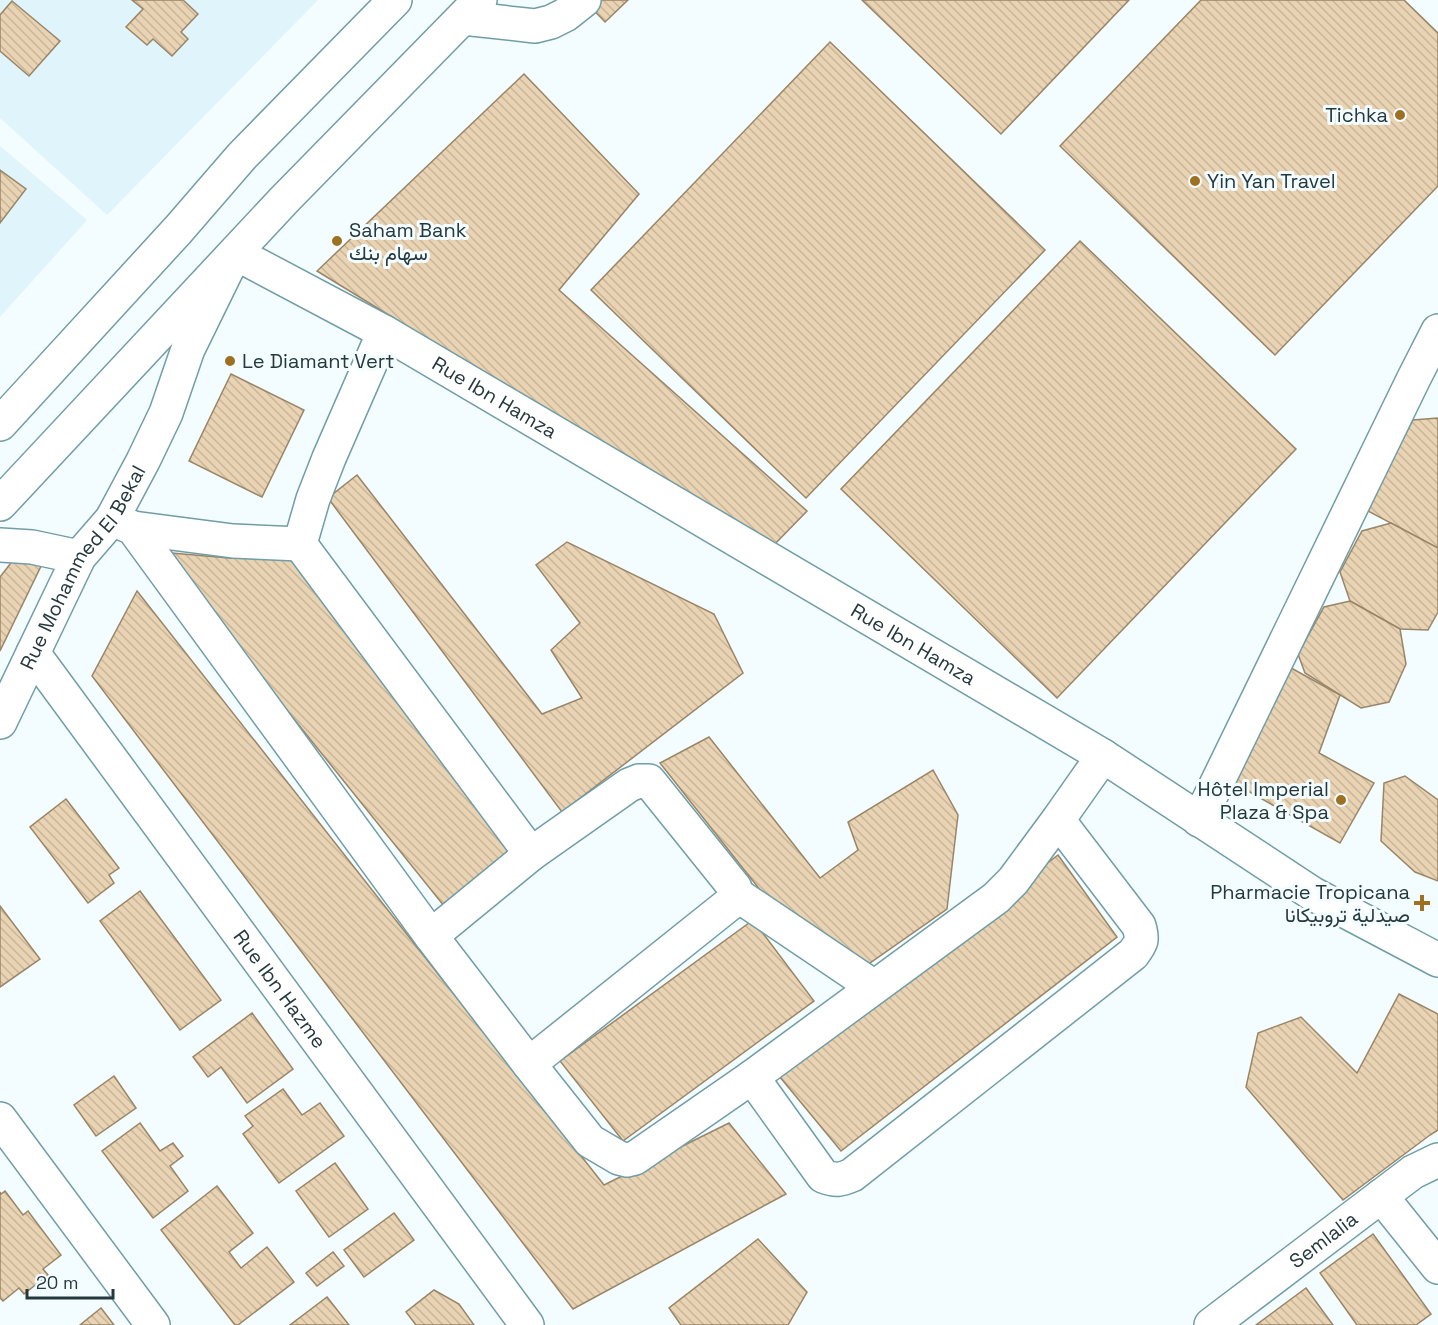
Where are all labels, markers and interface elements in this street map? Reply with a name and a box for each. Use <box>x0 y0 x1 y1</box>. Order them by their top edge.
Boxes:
place label: Tichka <box>1325 102 1388 128</box>
marker: Tichka <box>1393 108 1407 122</box>
place label: Yin Yan Travel <box>1207 168 1336 194</box>
marker: Yin Yan Travel <box>1188 174 1202 188</box>
place label: Saham Bank سهام بنك <box>349 217 467 266</box>
marker: Saham Bank سهام بنك <box>330 234 344 248</box>
place label: Le Diamant Vert <box>242 348 394 374</box>
street label: Rue Ibn Hamza <box>427 350 562 444</box>
marker: Le Diamant Vert <box>223 354 237 368</box>
street label: Rue Mohammed El Bekal <box>14 461 151 674</box>
street label: Rue Ibn Hamza <box>846 597 981 691</box>
place label: Hôtel Imperial Plaza & Spa <box>1198 776 1329 825</box>
marker: Hôtel Imperial Plaza & Spa <box>1334 793 1348 807</box>
place label: Pharmacie Tropicana صيدلية تروبيكانا <box>1210 879 1410 928</box>
marker: Pharmacie Tropicana صيدلية تروبيكانا <box>1415 896 1429 910</box>
street label: Rue Ibn Hazme <box>228 924 332 1054</box>
street label: Semlalia <box>1284 1206 1363 1274</box>
scale bar <box>27 1262 112 1300</box>
text: 20 m <box>36 1271 79 1294</box>

